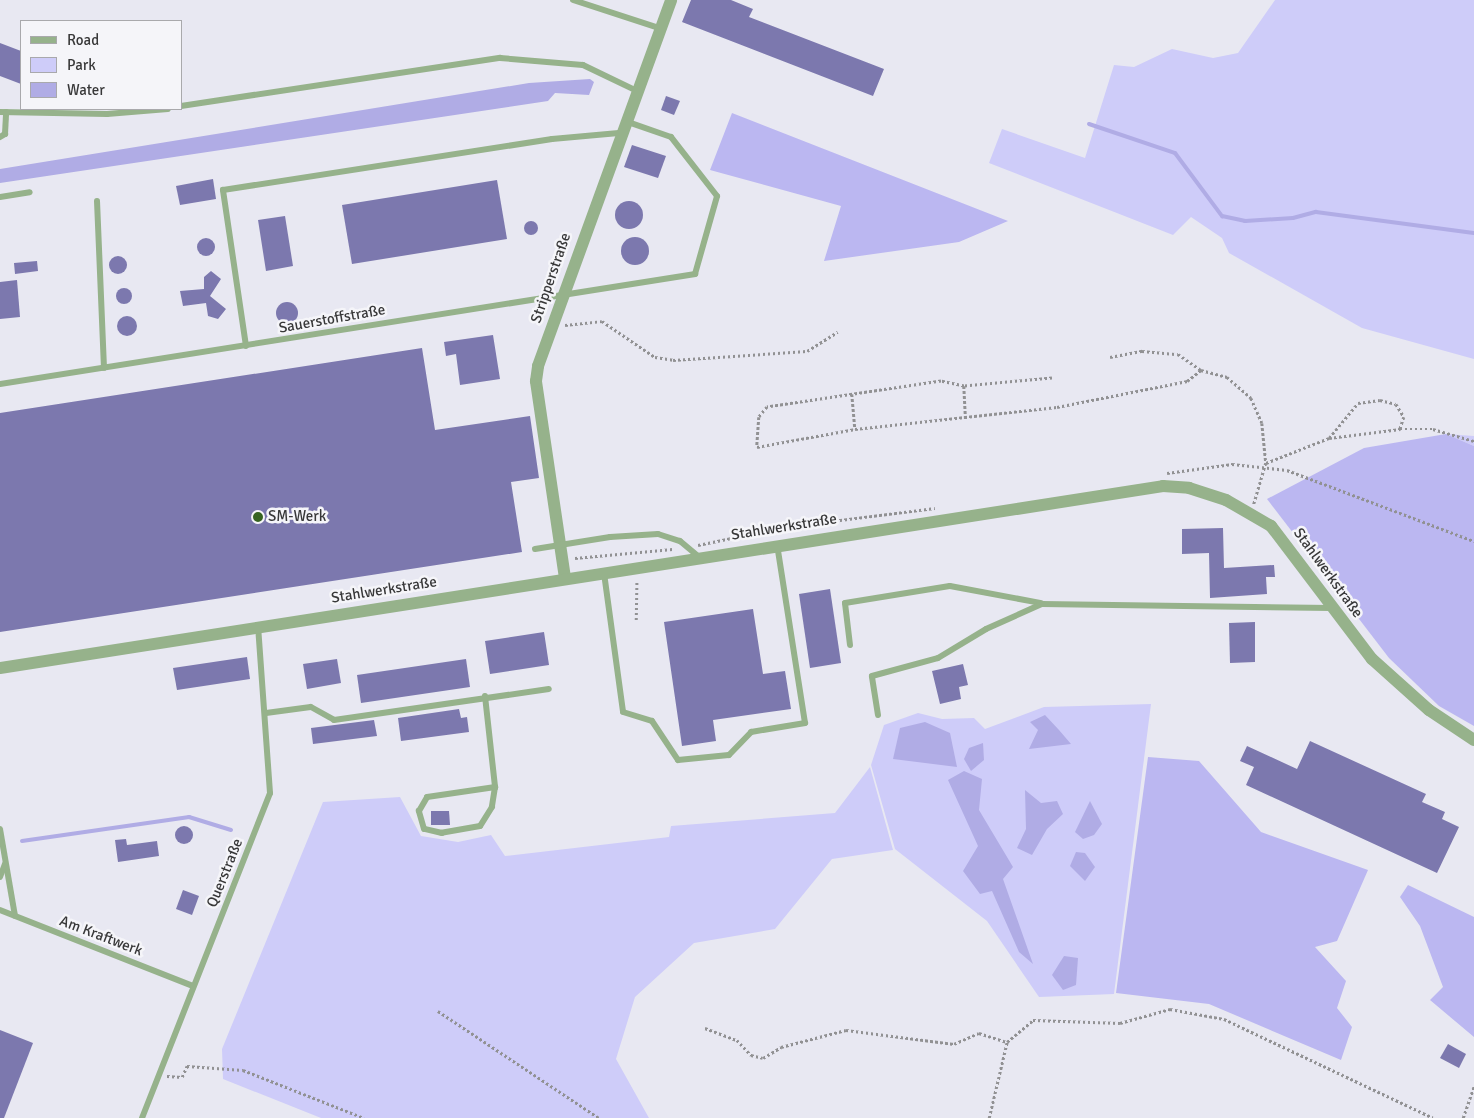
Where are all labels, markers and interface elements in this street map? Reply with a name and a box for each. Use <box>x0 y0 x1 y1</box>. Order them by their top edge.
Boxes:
legend <box>20 20 182 110</box>
text: Road <box>67 31 99 49</box>
text: Park <box>67 56 96 74</box>
text: Water <box>67 81 105 99</box>
street label: Stripperstraße <box>527 231 575 325</box>
street label: Sauerstoffstraße <box>277 301 387 337</box>
place label: SM-Werk <box>268 508 326 526</box>
street label: Stahlwerkstraße <box>730 510 838 544</box>
marker: SM-Werk <box>252 511 264 523</box>
street label: Stahlwerkstraße <box>1289 525 1367 621</box>
street label: Stahlwerkstraße <box>330 573 438 607</box>
street label: Querstraße <box>203 836 247 910</box>
street label: Am Kraftwerk <box>57 912 145 960</box>

